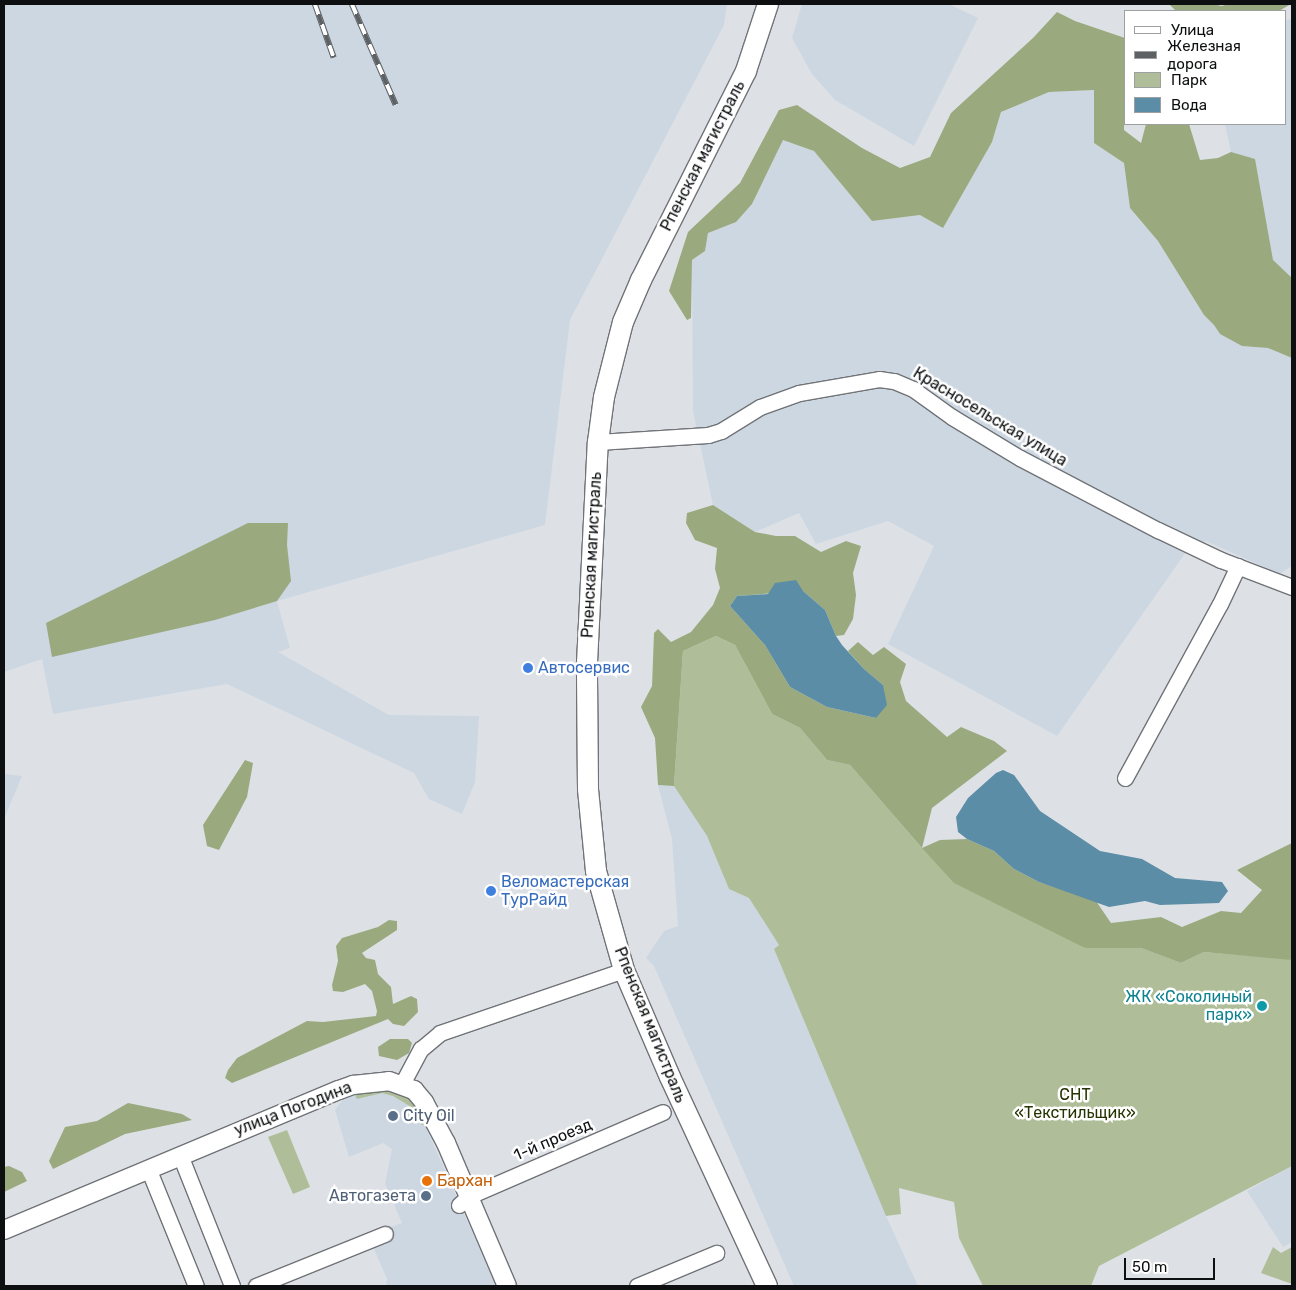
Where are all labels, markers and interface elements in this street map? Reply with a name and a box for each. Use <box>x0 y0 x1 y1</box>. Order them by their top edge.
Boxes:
legend <box>1124 10 1286 125</box>
text: Улица <box>1171 21 1214 39</box>
text: Железная дорога <box>1167 37 1241 73</box>
text: Парк <box>1171 71 1207 89</box>
street label: Рпенская магистраль <box>657 78 749 234</box>
text: Вода <box>1171 96 1207 114</box>
street label: Красносельская улица <box>910 363 1070 471</box>
street label: Рпенская магистраль <box>578 471 606 639</box>
place label: Автосервис <box>538 658 630 678</box>
marker: Автосервис <box>522 662 534 674</box>
place label: Веломастерская ТурРайд <box>501 872 629 910</box>
marker: Веломастерская ТурРайд <box>485 885 497 897</box>
street label: Рпенская магистраль <box>610 944 690 1106</box>
place label: ЖК «Соколиный парк» <box>1125 987 1252 1025</box>
marker: ЖК «Соколиный парк» <box>1256 1000 1268 1012</box>
street label: улица Погодина <box>232 1078 354 1140</box>
park label: СНТ «Текстильщик» <box>1014 1085 1136 1123</box>
place label: City Oil <box>403 1106 455 1126</box>
marker: City Oil <box>387 1110 399 1122</box>
street label: 1-й проезд <box>511 1115 595 1165</box>
place label: Бархан <box>437 1171 493 1191</box>
marker: Бархан <box>421 1175 433 1187</box>
place label: Автогазета <box>329 1186 416 1206</box>
marker: Автогазета <box>420 1190 432 1202</box>
scale bar <box>1126 1248 1217 1280</box>
text: 50 m <box>1132 1258 1167 1276</box>

